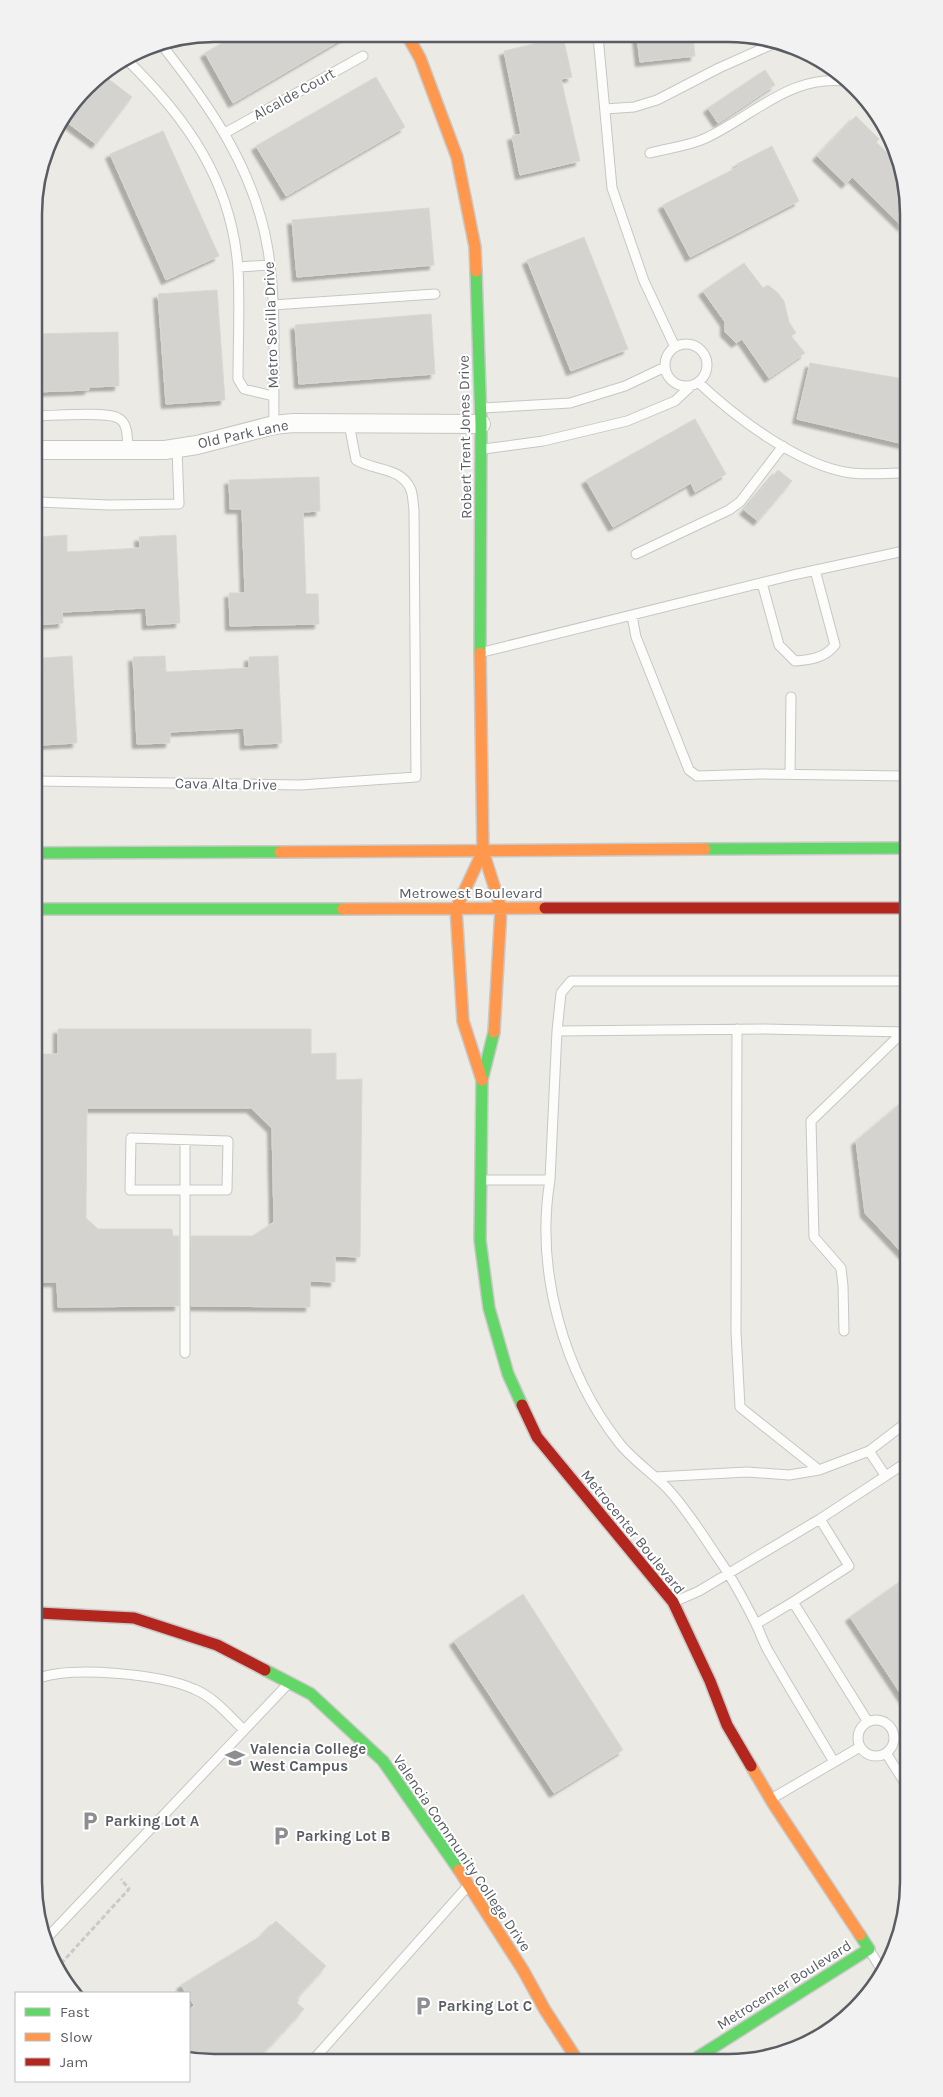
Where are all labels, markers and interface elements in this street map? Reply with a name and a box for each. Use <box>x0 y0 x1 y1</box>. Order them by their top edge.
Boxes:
street label: Alcalde Court <box>250 64 338 124</box>
street label: Metro Sevilla Drive <box>260 261 282 389</box>
street label: Robert Trent Jones Drive <box>455 355 475 519</box>
street label: Old Park Lane <box>196 416 290 452</box>
street label: Cava Alta Drive <box>175 774 277 794</box>
street label: Metrowest Boulevard <box>399 884 543 902</box>
street label: Metrocenter Boulevard <box>577 1466 689 1598</box>
place label: Valencia College West Campus <box>250 1740 366 1775</box>
school or university icon: Valencia College West Campus <box>224 1747 246 1769</box>
street label: Valencia Community College Drive <box>389 1751 535 1955</box>
parking icon: Parking Lot A <box>79 1810 101 1832</box>
place label: Parking Lot A <box>105 1812 200 1830</box>
parking icon: Parking Lot B <box>270 1825 292 1847</box>
place label: Parking Lot B <box>296 1827 390 1845</box>
street label: Metrocenter Boulevard <box>713 1936 855 2034</box>
legend <box>15 1992 190 2082</box>
parking icon: Parking Lot C <box>412 1995 434 2017</box>
place label: Parking Lot C <box>438 1997 532 2015</box>
text: Fast <box>60 2003 90 2021</box>
text: Slow <box>60 2028 92 2046</box>
text: Jam <box>60 2053 88 2071</box>

